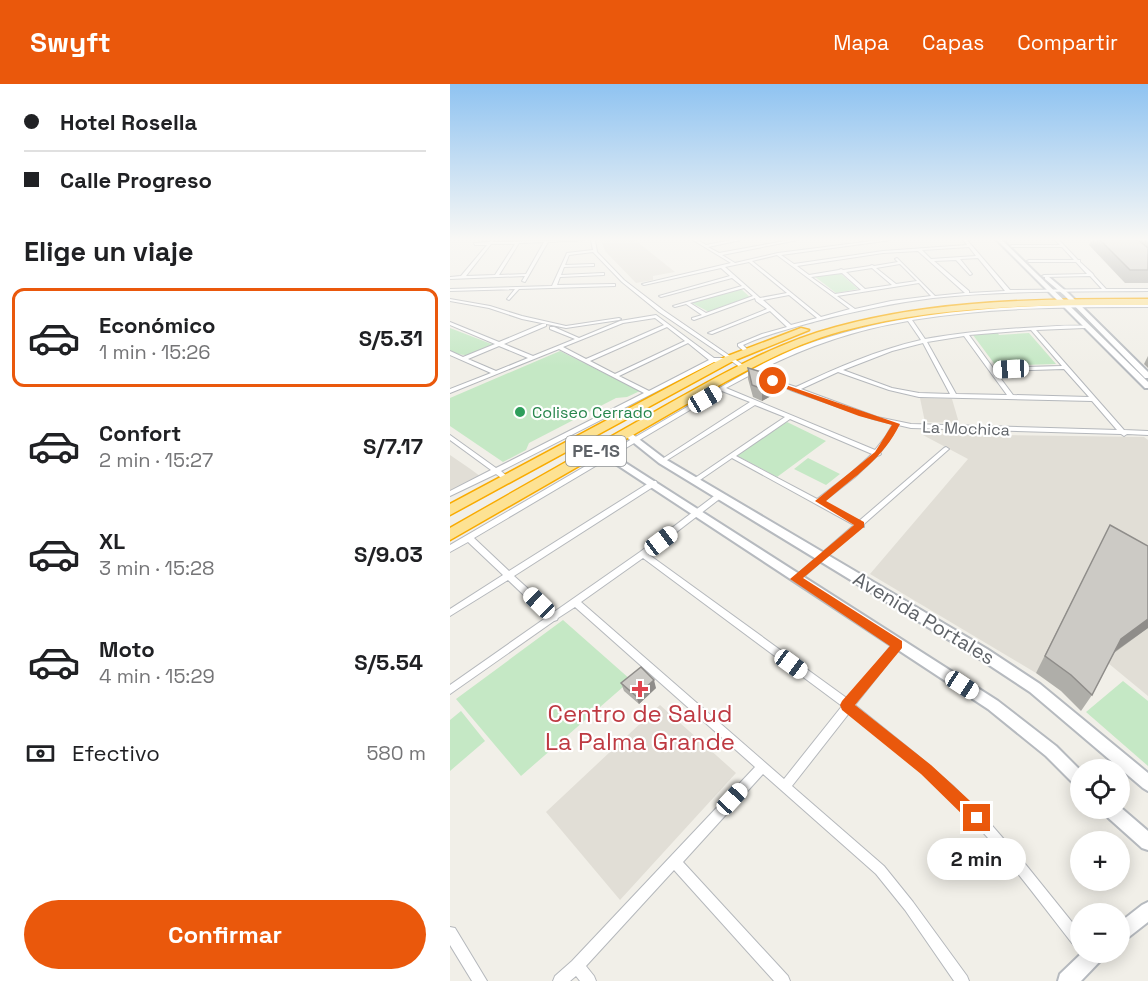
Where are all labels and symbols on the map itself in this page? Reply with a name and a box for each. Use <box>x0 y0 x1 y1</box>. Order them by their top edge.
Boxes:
car <box>993 359 1029 379</box>
route start <box>759 367 786 394</box>
car <box>685 382 725 416</box>
place label: Coliseo Cerrado <box>532 402 653 423</box>
marker: Coliseo Cerrado <box>513 405 527 419</box>
street label: La Mochica <box>922 416 1010 441</box>
road number: PE-1S <box>566 436 626 466</box>
car <box>641 523 681 559</box>
street label: Avenida Portales <box>848 565 1000 671</box>
car <box>520 584 558 622</box>
car <box>771 646 811 682</box>
car <box>942 668 982 702</box>
marker: Centro de Salud La Palma Grande <box>631 680 649 698</box>
place label: Centro de Salud La Palma Grande <box>545 698 735 757</box>
car <box>713 780 751 818</box>
route end <box>963 804 990 831</box>
callout: 2 min <box>928 839 1026 881</box>

